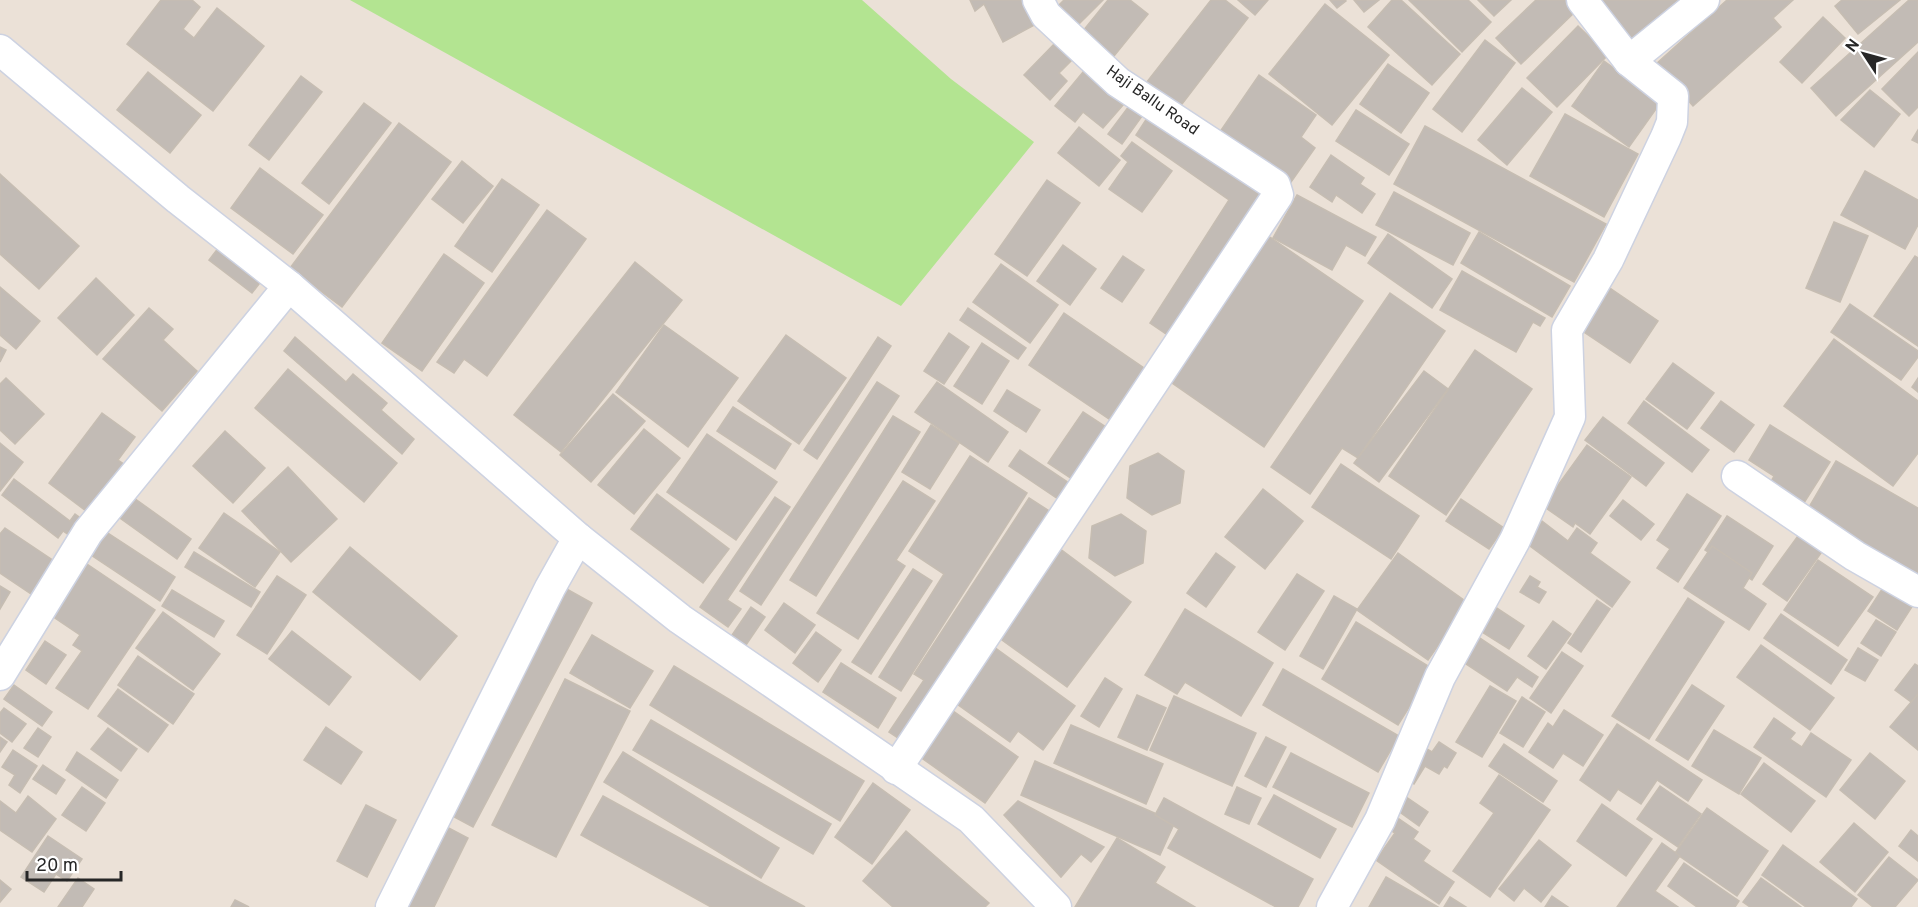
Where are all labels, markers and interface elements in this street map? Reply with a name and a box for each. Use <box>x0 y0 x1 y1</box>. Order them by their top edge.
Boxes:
north arrow <box>1834 24 1894 84</box>
text: N <box>1842 36 1865 57</box>
street label: Haji Ballu Road <box>1102 62 1202 140</box>
scale bar <box>27 844 122 882</box>
text: 20 m <box>36 855 78 878</box>

